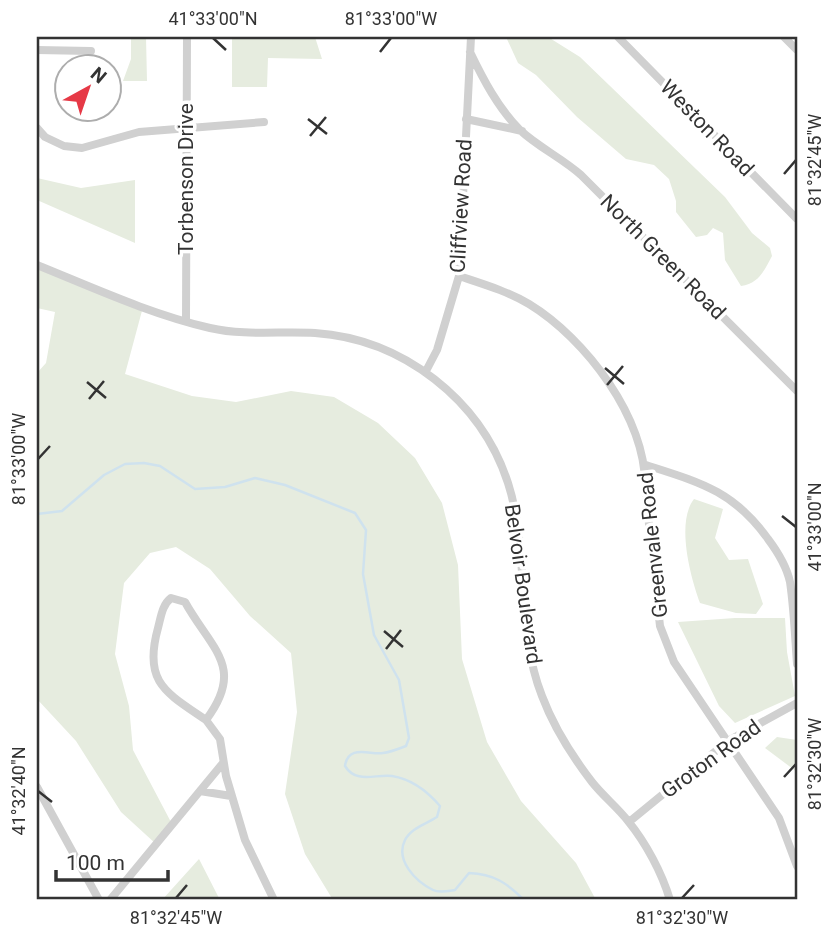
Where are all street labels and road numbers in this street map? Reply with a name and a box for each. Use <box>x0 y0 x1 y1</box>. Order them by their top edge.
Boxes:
street label: Weston Road <box>655 75 759 181</box>
street label: Torbenson Drive <box>174 103 198 255</box>
street label: Cliffview Road <box>446 138 476 274</box>
street label: North Green Road <box>596 190 730 324</box>
street label: Greenvale Road <box>633 471 673 619</box>
street label: Belvoir Boulevard <box>500 502 546 666</box>
street label: Groton Road <box>657 715 765 803</box>

